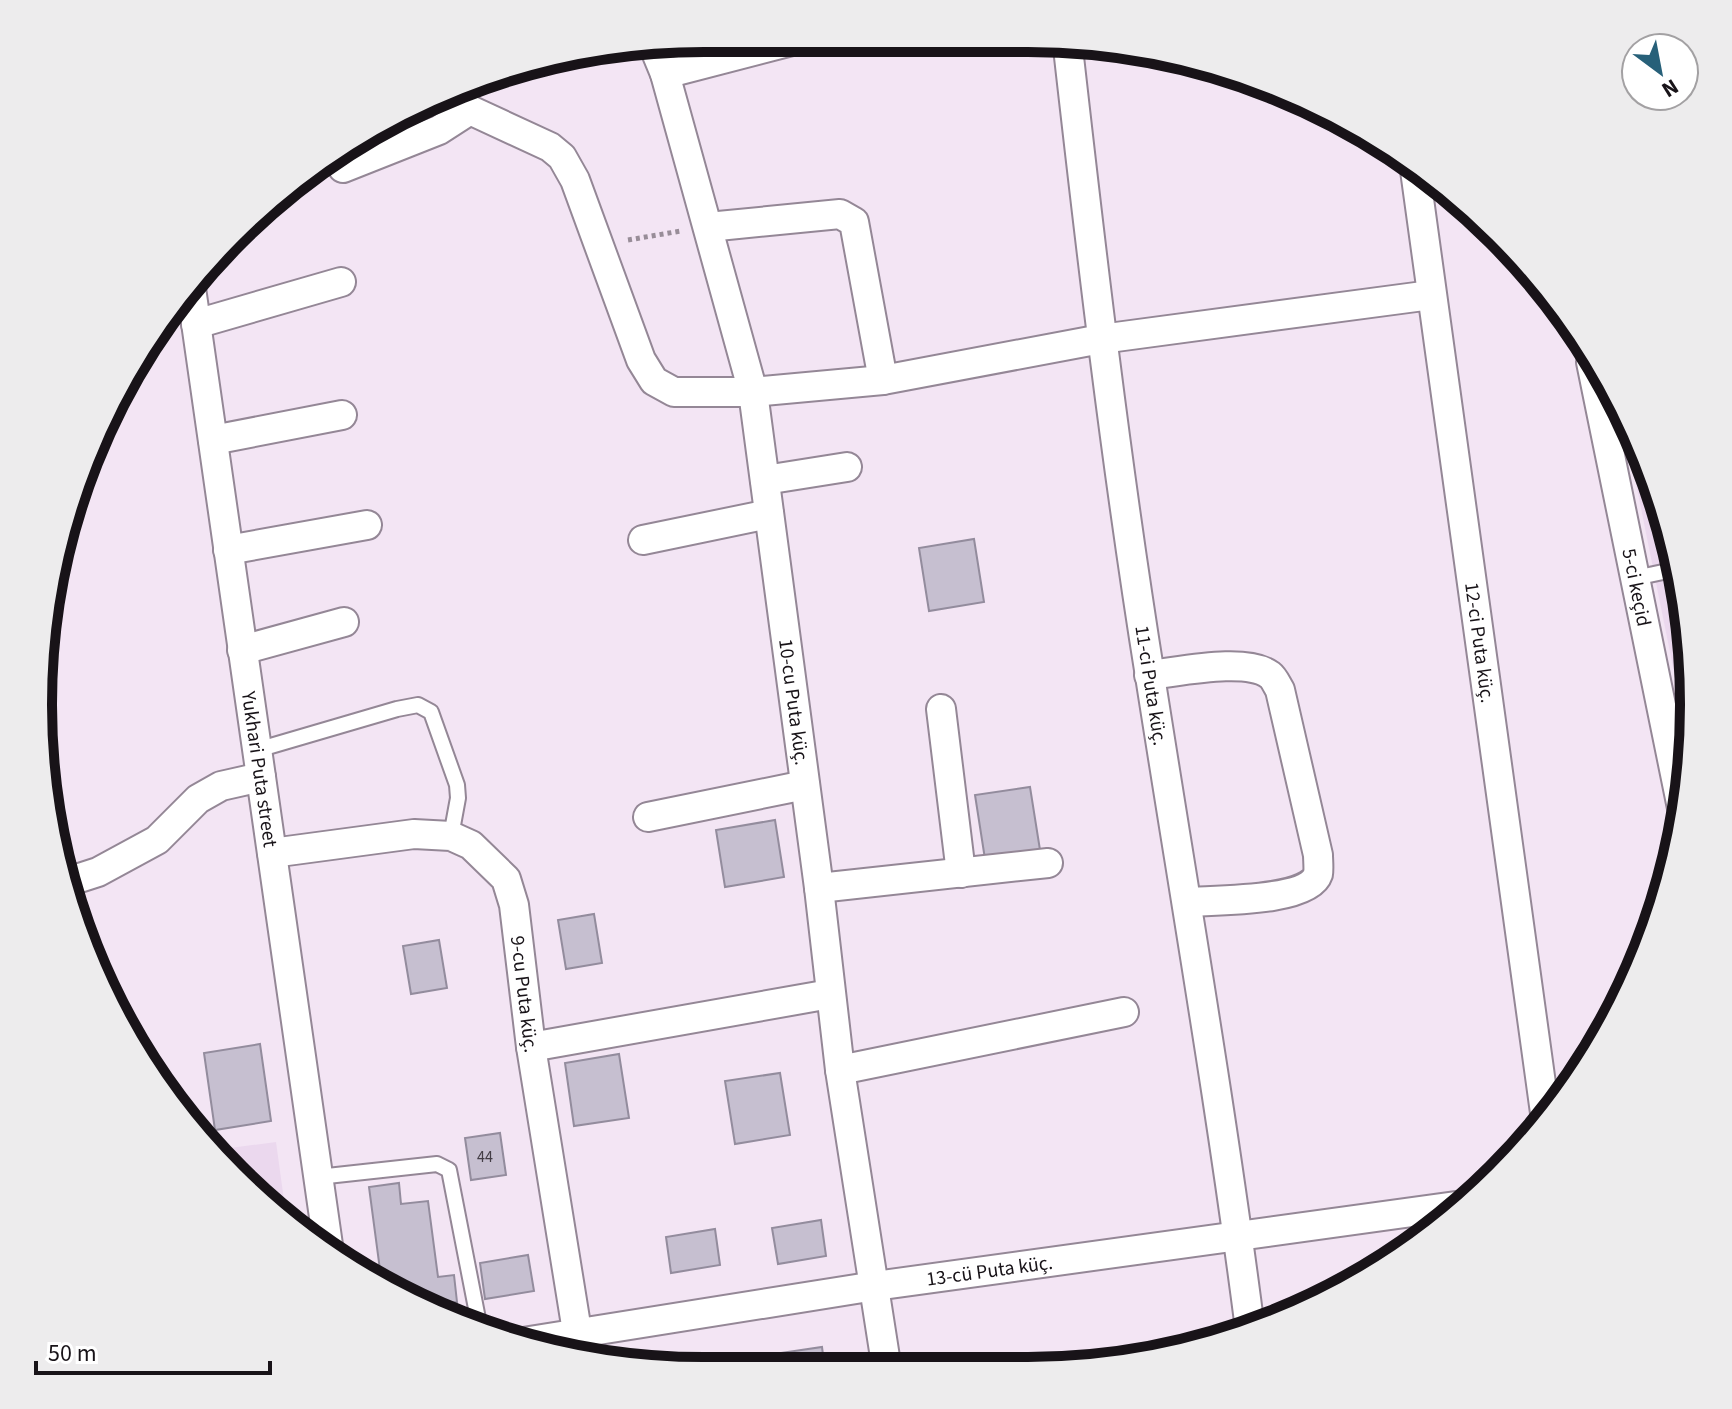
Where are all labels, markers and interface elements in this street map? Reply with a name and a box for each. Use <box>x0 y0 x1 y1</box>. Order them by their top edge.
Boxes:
north arrow <box>1620 32 1700 112</box>
text: N <box>1655 71 1685 106</box>
street label: 5-ci keçid <box>1614 546 1658 629</box>
street label: 12-ci Puta küç. <box>1457 581 1501 705</box>
street label: 11-ci Puta küç. <box>1127 623 1174 748</box>
street label: 10-cu Puta küç. <box>771 637 816 767</box>
street label: Yukhari Puta street <box>234 689 284 849</box>
street label: 9-cu Puta küç. <box>503 934 545 1055</box>
house number: 44 <box>477 1146 493 1168</box>
street label: 13-cü Puta küç. <box>925 1249 1055 1294</box>
scale bar <box>36 1325 270 1375</box>
text: 50 m <box>48 1336 97 1371</box>

